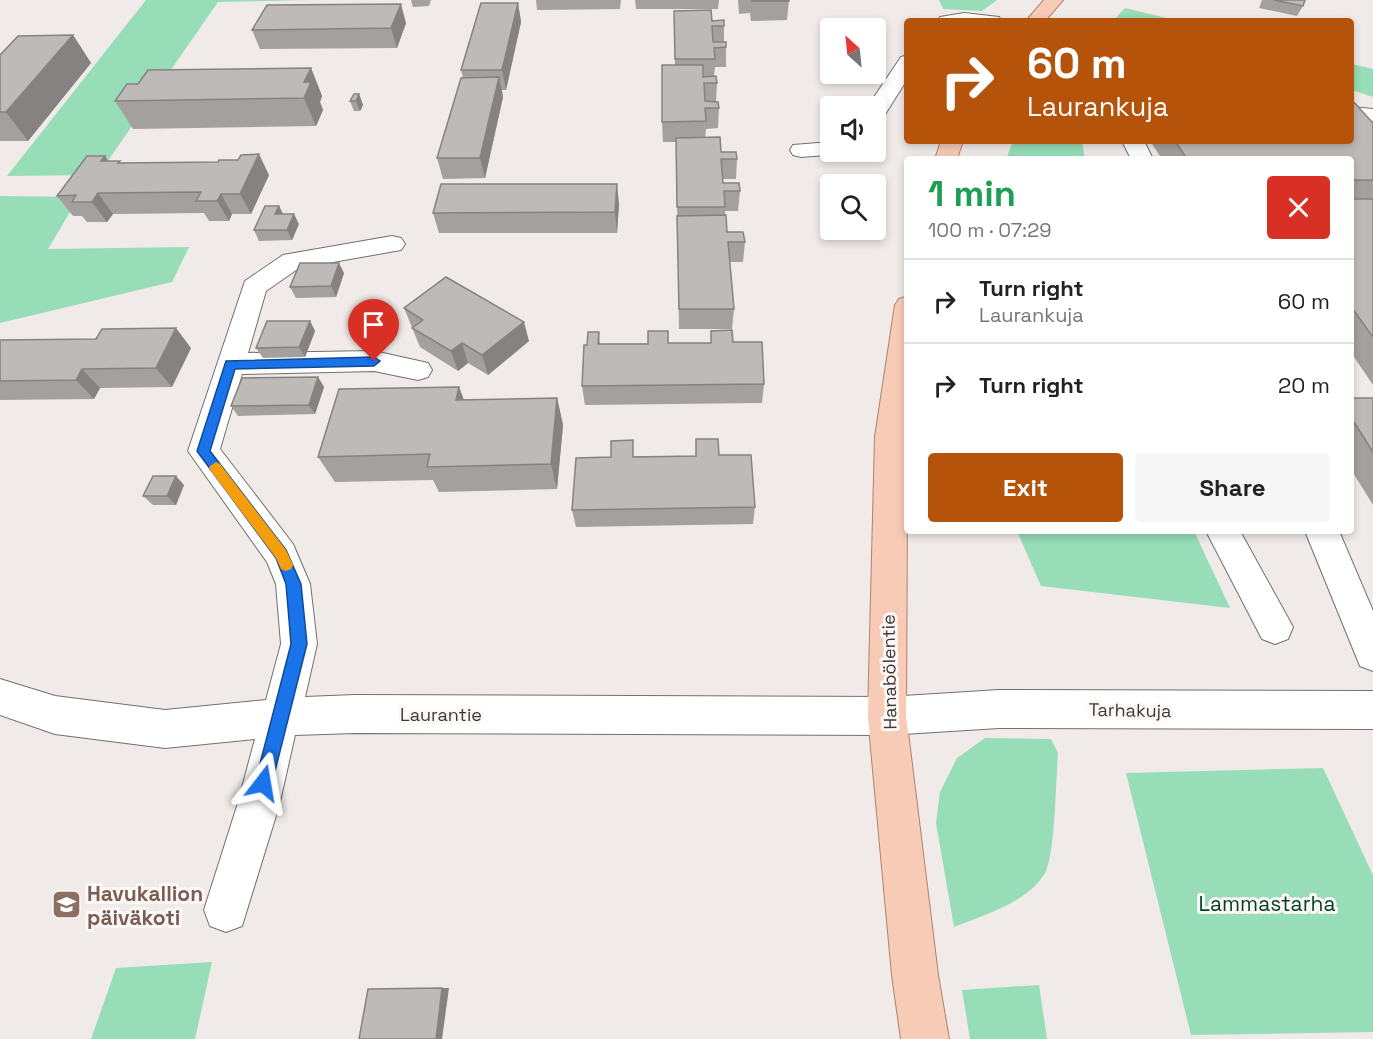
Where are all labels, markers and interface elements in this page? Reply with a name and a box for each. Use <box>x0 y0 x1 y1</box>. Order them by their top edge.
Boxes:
north arrow <box>820 18 886 84</box>
map controls <box>820 18 886 240</box>
text: 60 m <box>1027 37 1127 90</box>
icon: right <box>928 42 1006 120</box>
text: Laurankuja <box>1027 89 1169 124</box>
button: sound <box>820 96 886 162</box>
text: 1 min <box>928 171 1016 217</box>
button: search <box>820 174 886 240</box>
button: close <box>1267 176 1330 239</box>
text: 100 m · 07:29 <box>928 217 1051 243</box>
text: Turn right <box>979 274 1084 302</box>
icon: right <box>928 285 961 318</box>
text: 60 m <box>1278 287 1330 315</box>
pin <box>348 299 399 361</box>
text: Laurankuja <box>979 302 1084 328</box>
icon: arrive <box>357 308 390 341</box>
icon: right <box>928 369 961 402</box>
text: Turn right <box>979 371 1084 399</box>
text: 20 m <box>1278 371 1330 399</box>
button: Exit <box>928 453 1123 522</box>
button: Share <box>1135 453 1330 522</box>
street label: Hanabölentie <box>876 614 902 730</box>
street label: Tarhakuja <box>1088 698 1172 722</box>
street label: Laurantie <box>400 703 482 726</box>
position arrow <box>231 751 295 815</box>
place label: Havukallion päiväkoti <box>87 880 203 931</box>
school or university icon: Havukallion päiväkoti <box>50 889 82 921</box>
park label: Lammastarha <box>1198 890 1336 917</box>

